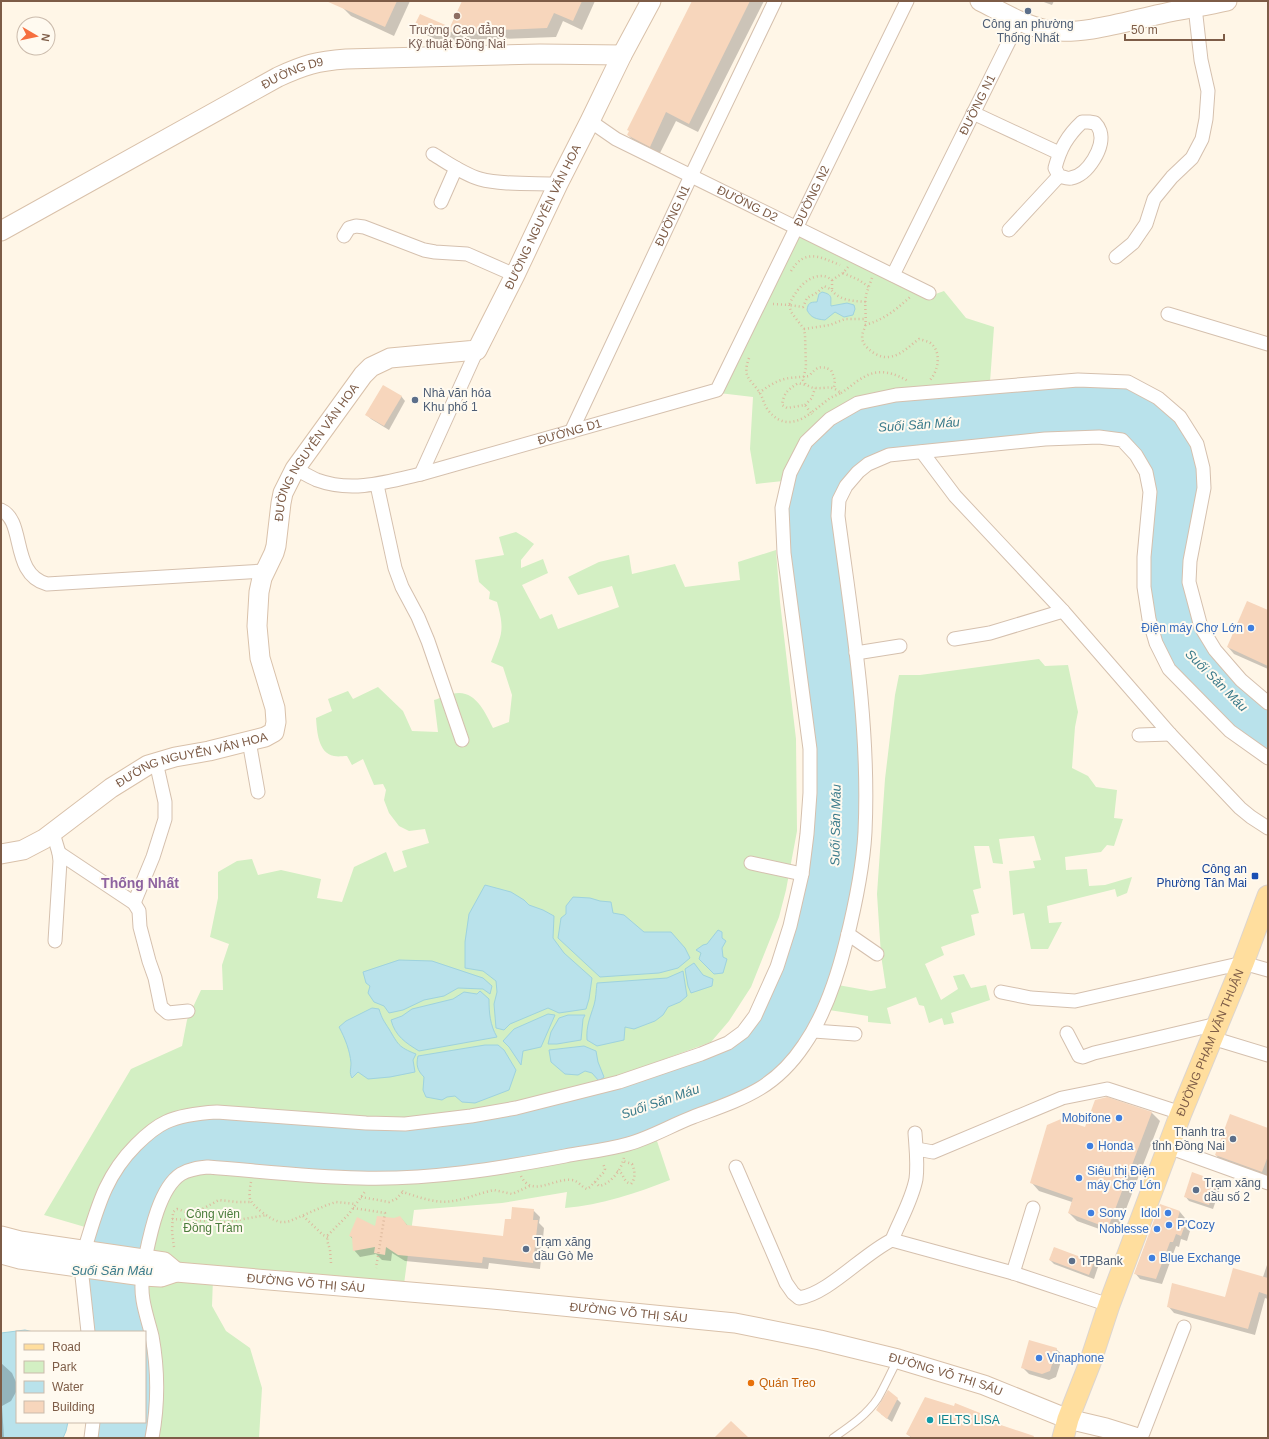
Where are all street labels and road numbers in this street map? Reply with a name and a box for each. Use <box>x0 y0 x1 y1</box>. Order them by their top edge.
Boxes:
street label: ĐƯỜNG D9 <box>259 55 325 92</box>
street label: ĐƯỜNG N1 <box>957 72 998 137</box>
street label: ĐƯỜNG NGUYỄN VĂN HOA <box>502 142 584 292</box>
street label: ĐƯỜNG N2 <box>791 163 833 229</box>
street label: ĐƯỜNG N1 <box>652 182 693 248</box>
street label: ĐƯỜNG D2 <box>715 183 780 225</box>
street label: ĐƯỜNG NGUYỄN VĂN HOA <box>272 381 362 522</box>
street label: ĐƯỜNG D1 <box>536 416 604 448</box>
street label: ĐƯỜNG NGUYỄN VĂN HOA <box>113 730 269 790</box>
street label: ĐƯỜNG PHẠM VĂN THUẬN <box>1173 967 1247 1118</box>
street label: ĐƯỜNG VÕ THỊ SÁU <box>246 1271 365 1295</box>
street label: ĐƯỜNG VÕ THỊ SÁU <box>569 1300 688 1325</box>
street label: ĐƯỜNG VÕ THỊ SÁU <box>887 1350 1005 1399</box>

